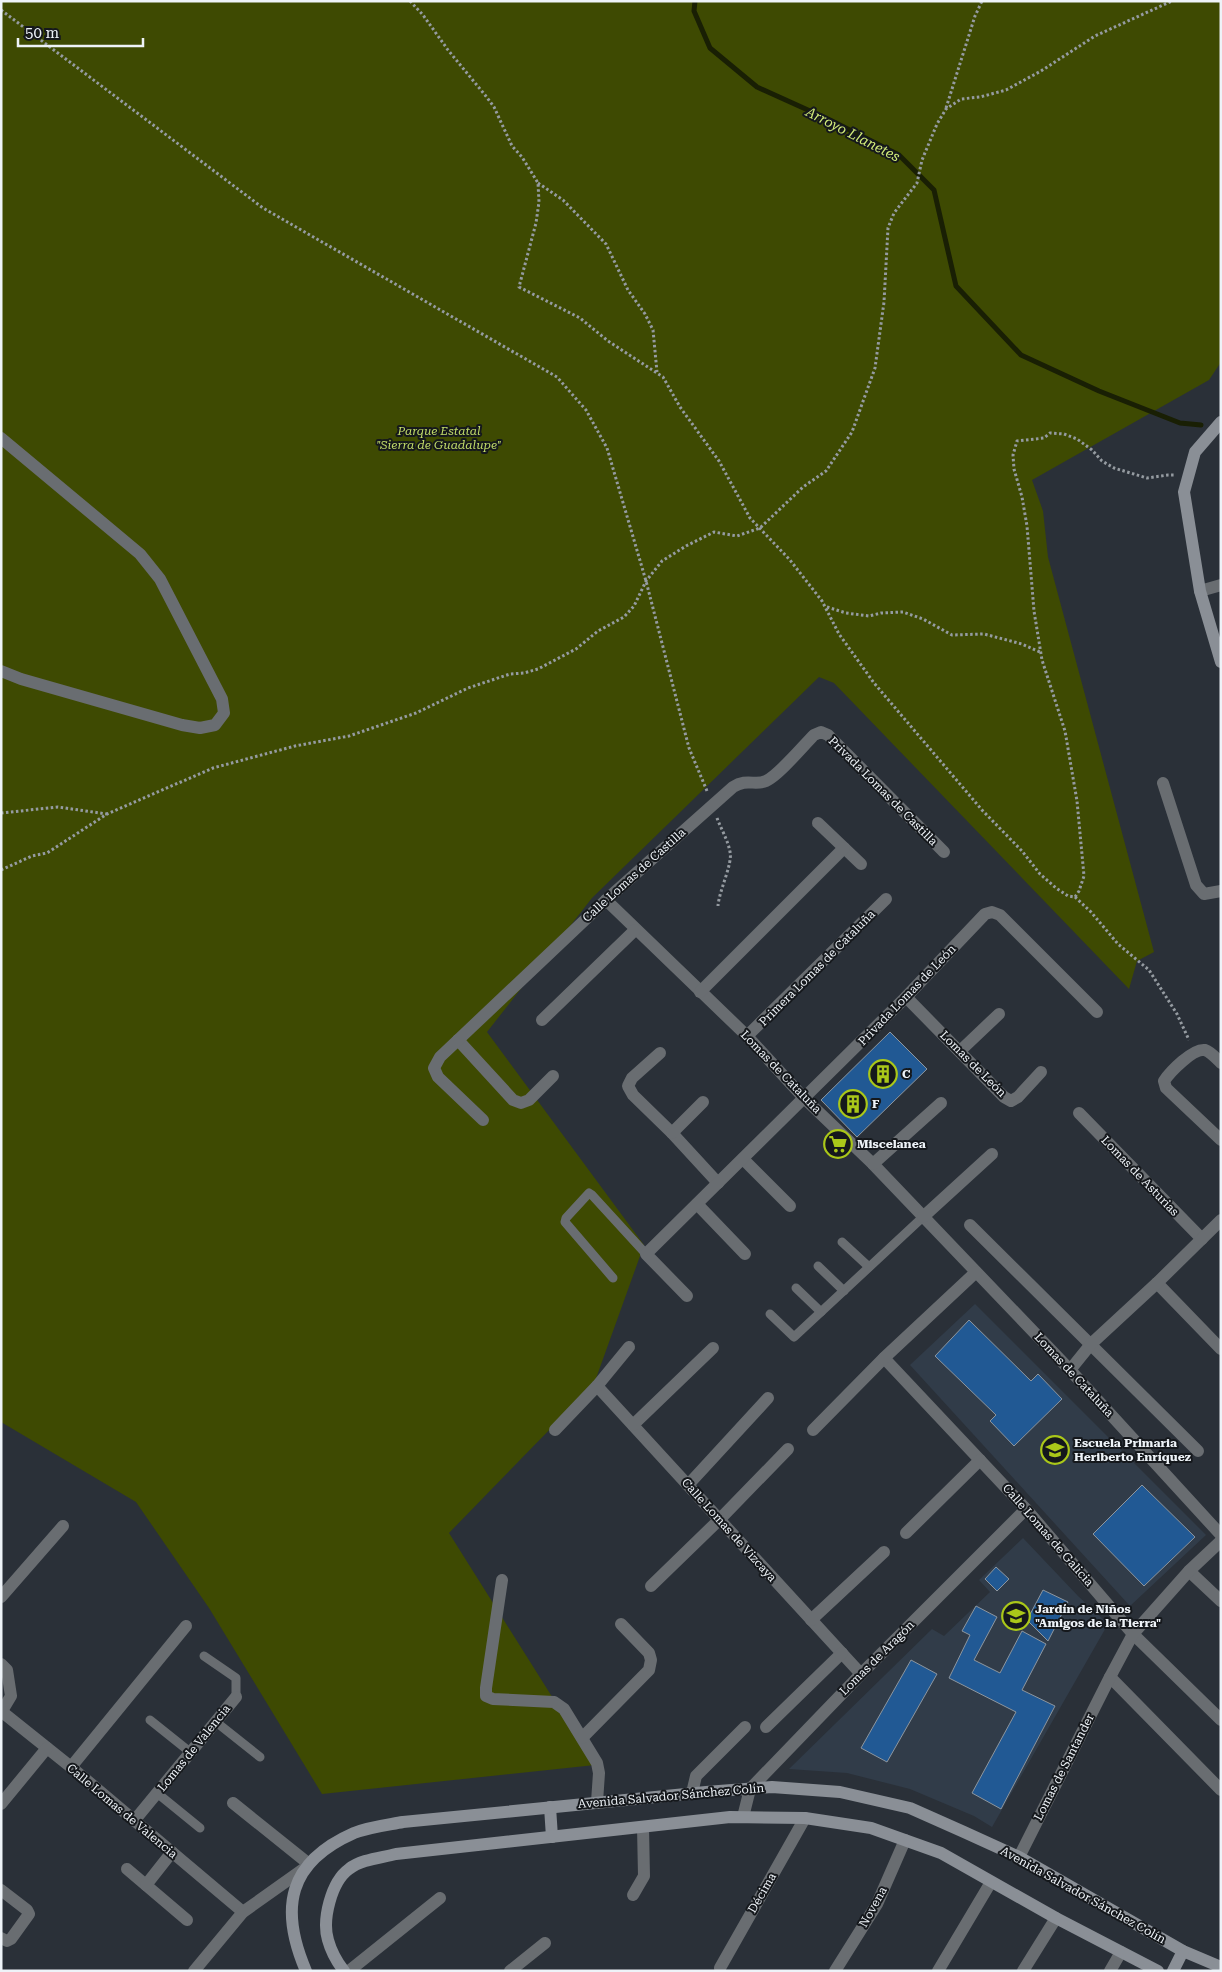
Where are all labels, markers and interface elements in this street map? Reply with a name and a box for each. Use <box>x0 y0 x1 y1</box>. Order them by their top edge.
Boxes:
scale bar <box>18 15 142 47</box>
text: 50 m <box>25 24 60 42</box>
water label: Arroyo Llanetes <box>802 103 903 165</box>
park label: Parque Estatal "Sierra de Guadalupe" <box>376 424 502 452</box>
street label: Privada Lomas de Castilla <box>826 734 941 849</box>
street label: Calle Lomas de Castilla <box>580 825 689 925</box>
street label: Primera Lomas de Cataluña <box>756 907 878 1029</box>
street label: Privada Lomas de León <box>855 942 959 1048</box>
street label: Lomas de Cataluña <box>738 1028 824 1117</box>
street label: Lomas de León <box>937 1028 1009 1100</box>
building icon: C <box>868 1059 898 1089</box>
place label: C <box>902 1067 911 1081</box>
building icon: F <box>838 1089 868 1119</box>
place label: F <box>872 1097 880 1111</box>
supermarket icon: Miscelanea <box>823 1129 853 1159</box>
street label: Lomas de Asturias <box>1098 1133 1182 1219</box>
place label: Miscelanea <box>857 1137 926 1151</box>
street label: Lomas de Cataluña <box>1031 1330 1117 1420</box>
school or university icon: Escuela Primaria Heriberto Enríquez <box>1040 1435 1070 1465</box>
place label: Escuela Primaria Heriberto Enríquez <box>1074 1436 1191 1464</box>
street label: Calle Lomas de Vizcaya <box>679 1475 780 1585</box>
street label: Calle Lomas de Galicia <box>1000 1481 1097 1589</box>
school or university icon: Jardín de Niños "Amigos de la Tierra" <box>1001 1601 1031 1631</box>
place label: Jardín de Niños "Amigos de la Tierra" <box>1035 1602 1161 1630</box>
street label: Lomas de Aragón <box>837 1618 917 1698</box>
street label: Lomas de Valencia <box>155 1701 234 1794</box>
street label: Lomas de Santander <box>1031 1711 1097 1823</box>
street label: Calle Lomas de Valencia <box>64 1761 180 1862</box>
street label: Avenida Salvador Sánchez Colín <box>577 1781 765 1811</box>
street label: Avenida Salvador Sánchez Colín <box>998 1844 1168 1947</box>
street label: Décima <box>745 1870 779 1916</box>
street label: Novena <box>856 1884 890 1930</box>

